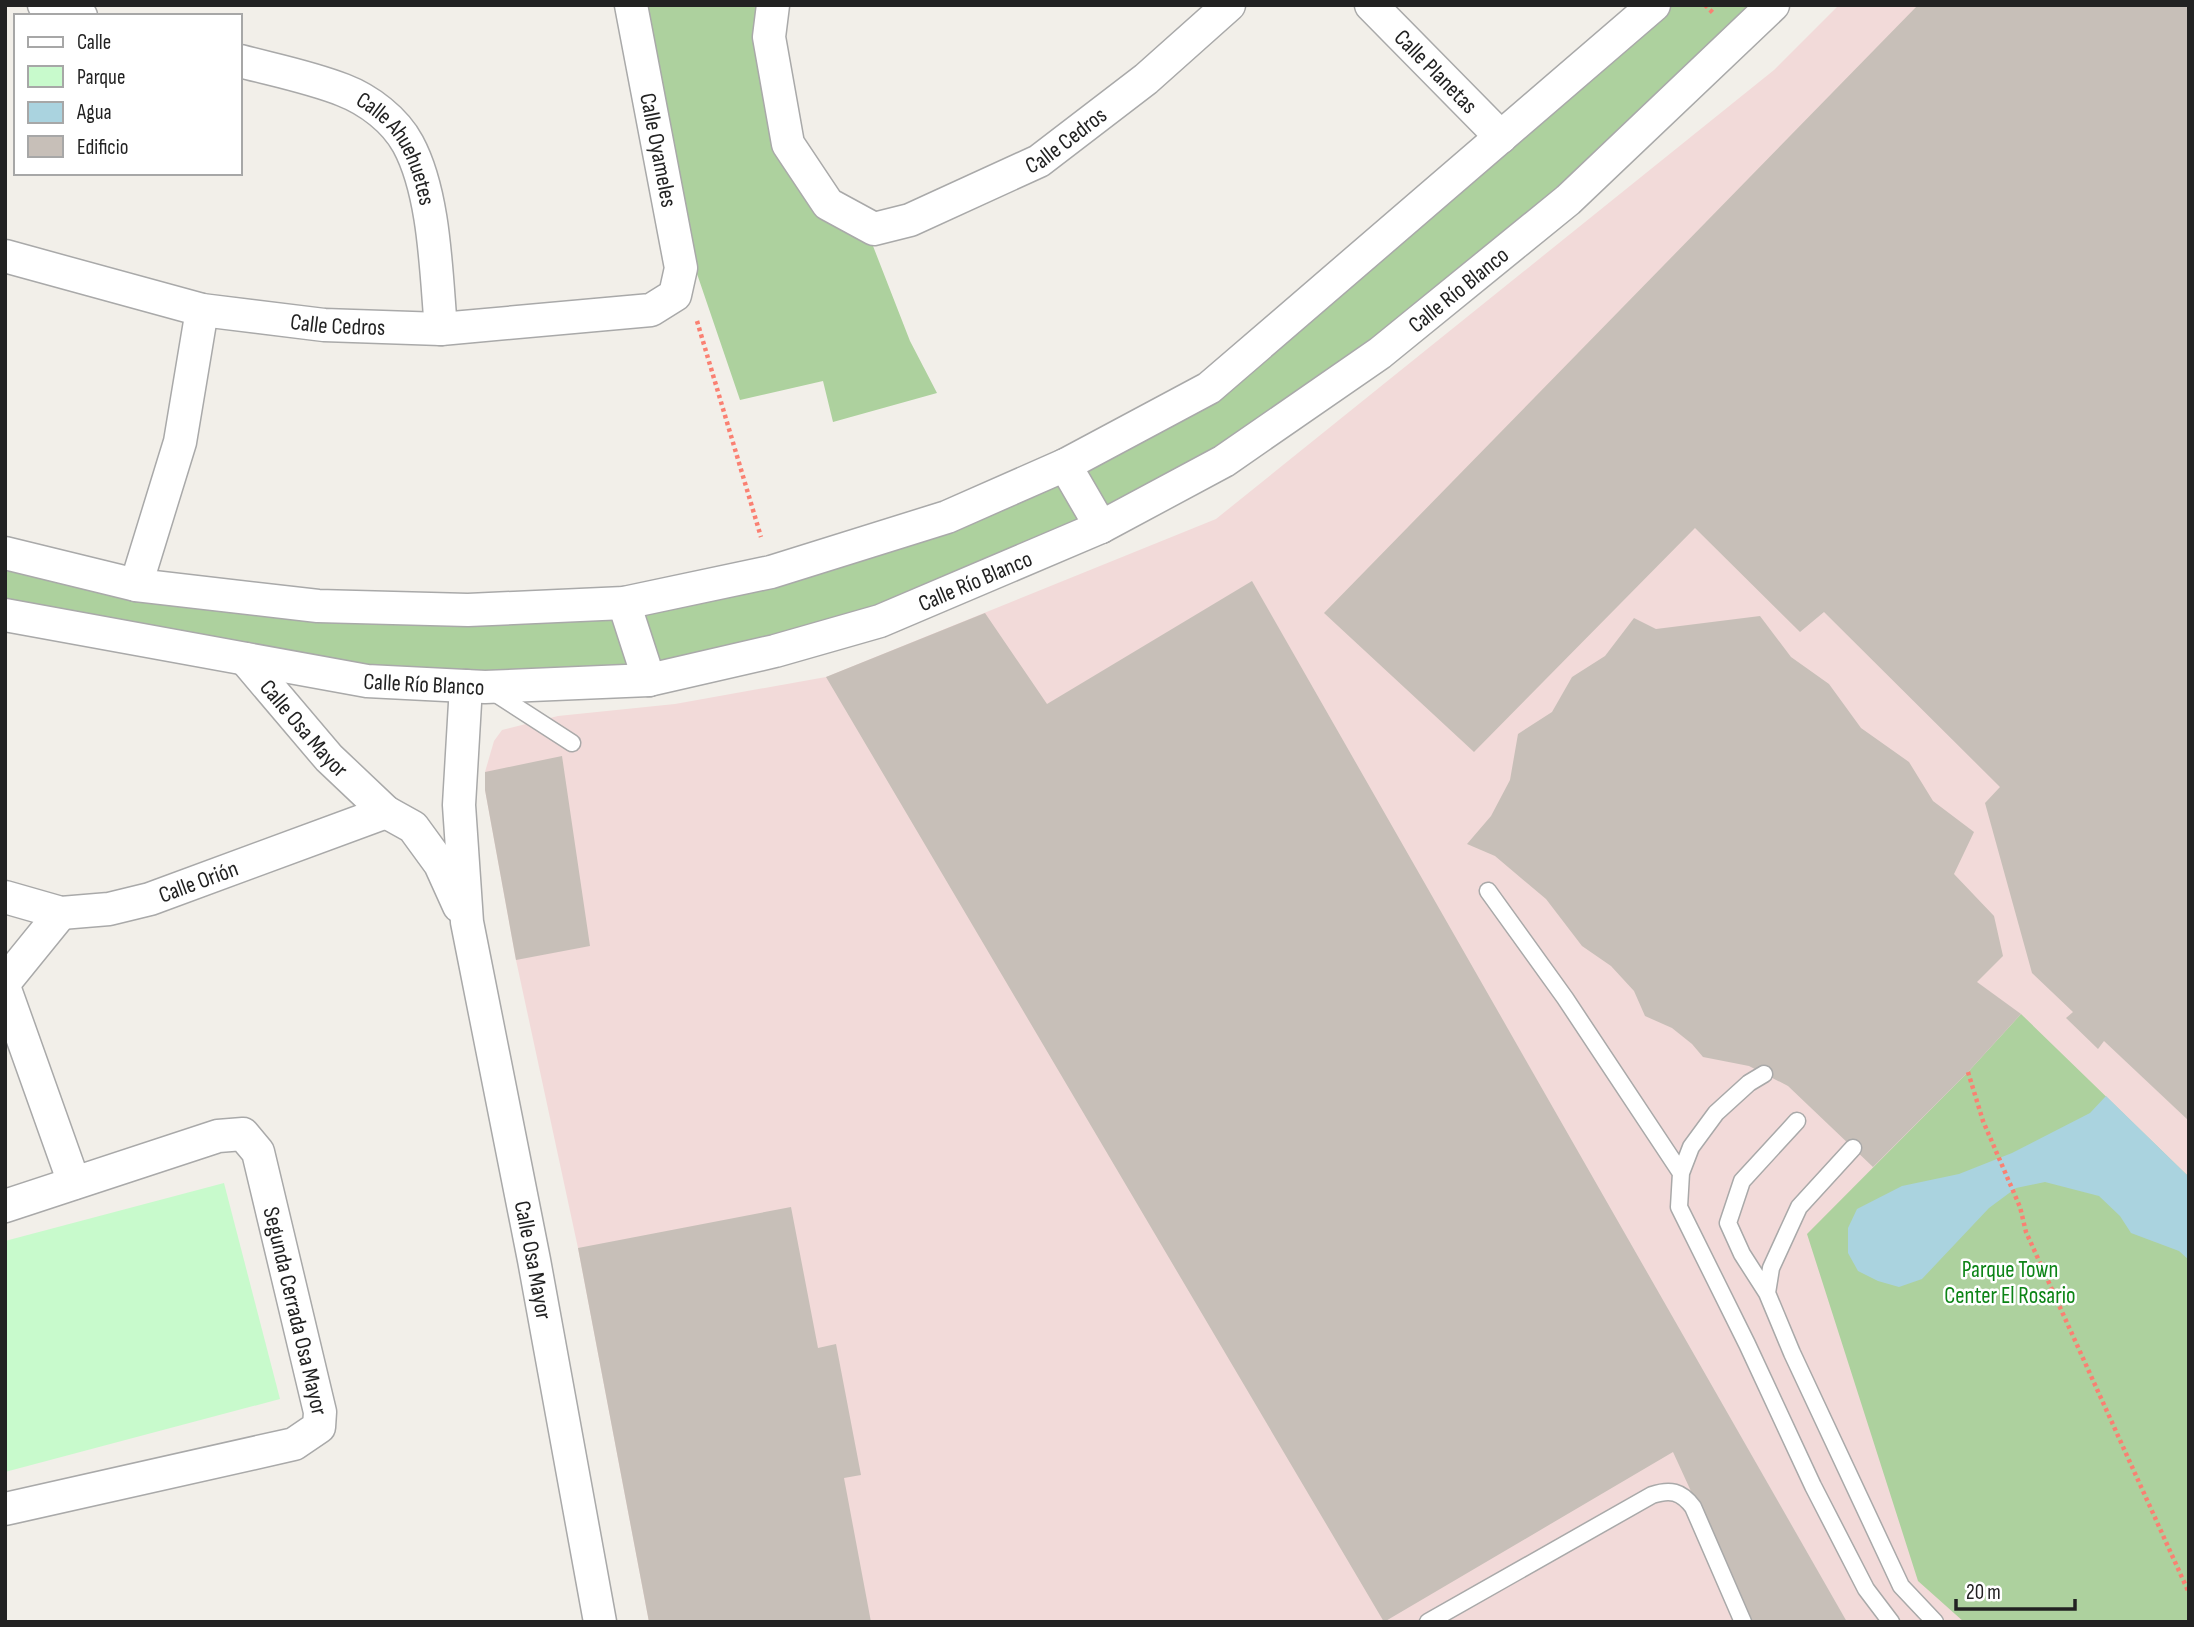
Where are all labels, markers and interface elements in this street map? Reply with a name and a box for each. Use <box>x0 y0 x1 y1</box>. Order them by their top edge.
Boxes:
legend <box>14 14 242 175</box>
street label: Calle Planetas <box>1388 24 1483 120</box>
text: Calle <box>77 30 111 55</box>
text: Parque <box>77 65 125 90</box>
street label: Calle Ahuehuetes <box>351 86 441 208</box>
street label: Calle Oyameles <box>633 91 683 210</box>
text: Agua <box>76 100 112 125</box>
street label: Calle Cedros <box>1021 101 1113 180</box>
text: Edificio <box>77 135 128 160</box>
street label: Calle Río Blanco <box>1403 241 1515 339</box>
street label: Calle Cedros <box>289 308 386 342</box>
street label: Calle Río Blanco <box>914 545 1037 618</box>
street label: Calle Río Blanco <box>363 668 485 702</box>
street label: Calle Osa Mayor <box>253 674 354 784</box>
street label: Calle Orión <box>155 855 242 910</box>
street label: Calle Osa Mayor <box>508 1198 558 1322</box>
street label: Segunda Cerrada Osa Mayor <box>257 1204 333 1418</box>
park label: Parque Town Center El Rosario <box>1944 1256 2076 1310</box>
scale bar <box>1956 1568 2075 1612</box>
text: 20 m <box>1966 1580 2001 1605</box>

